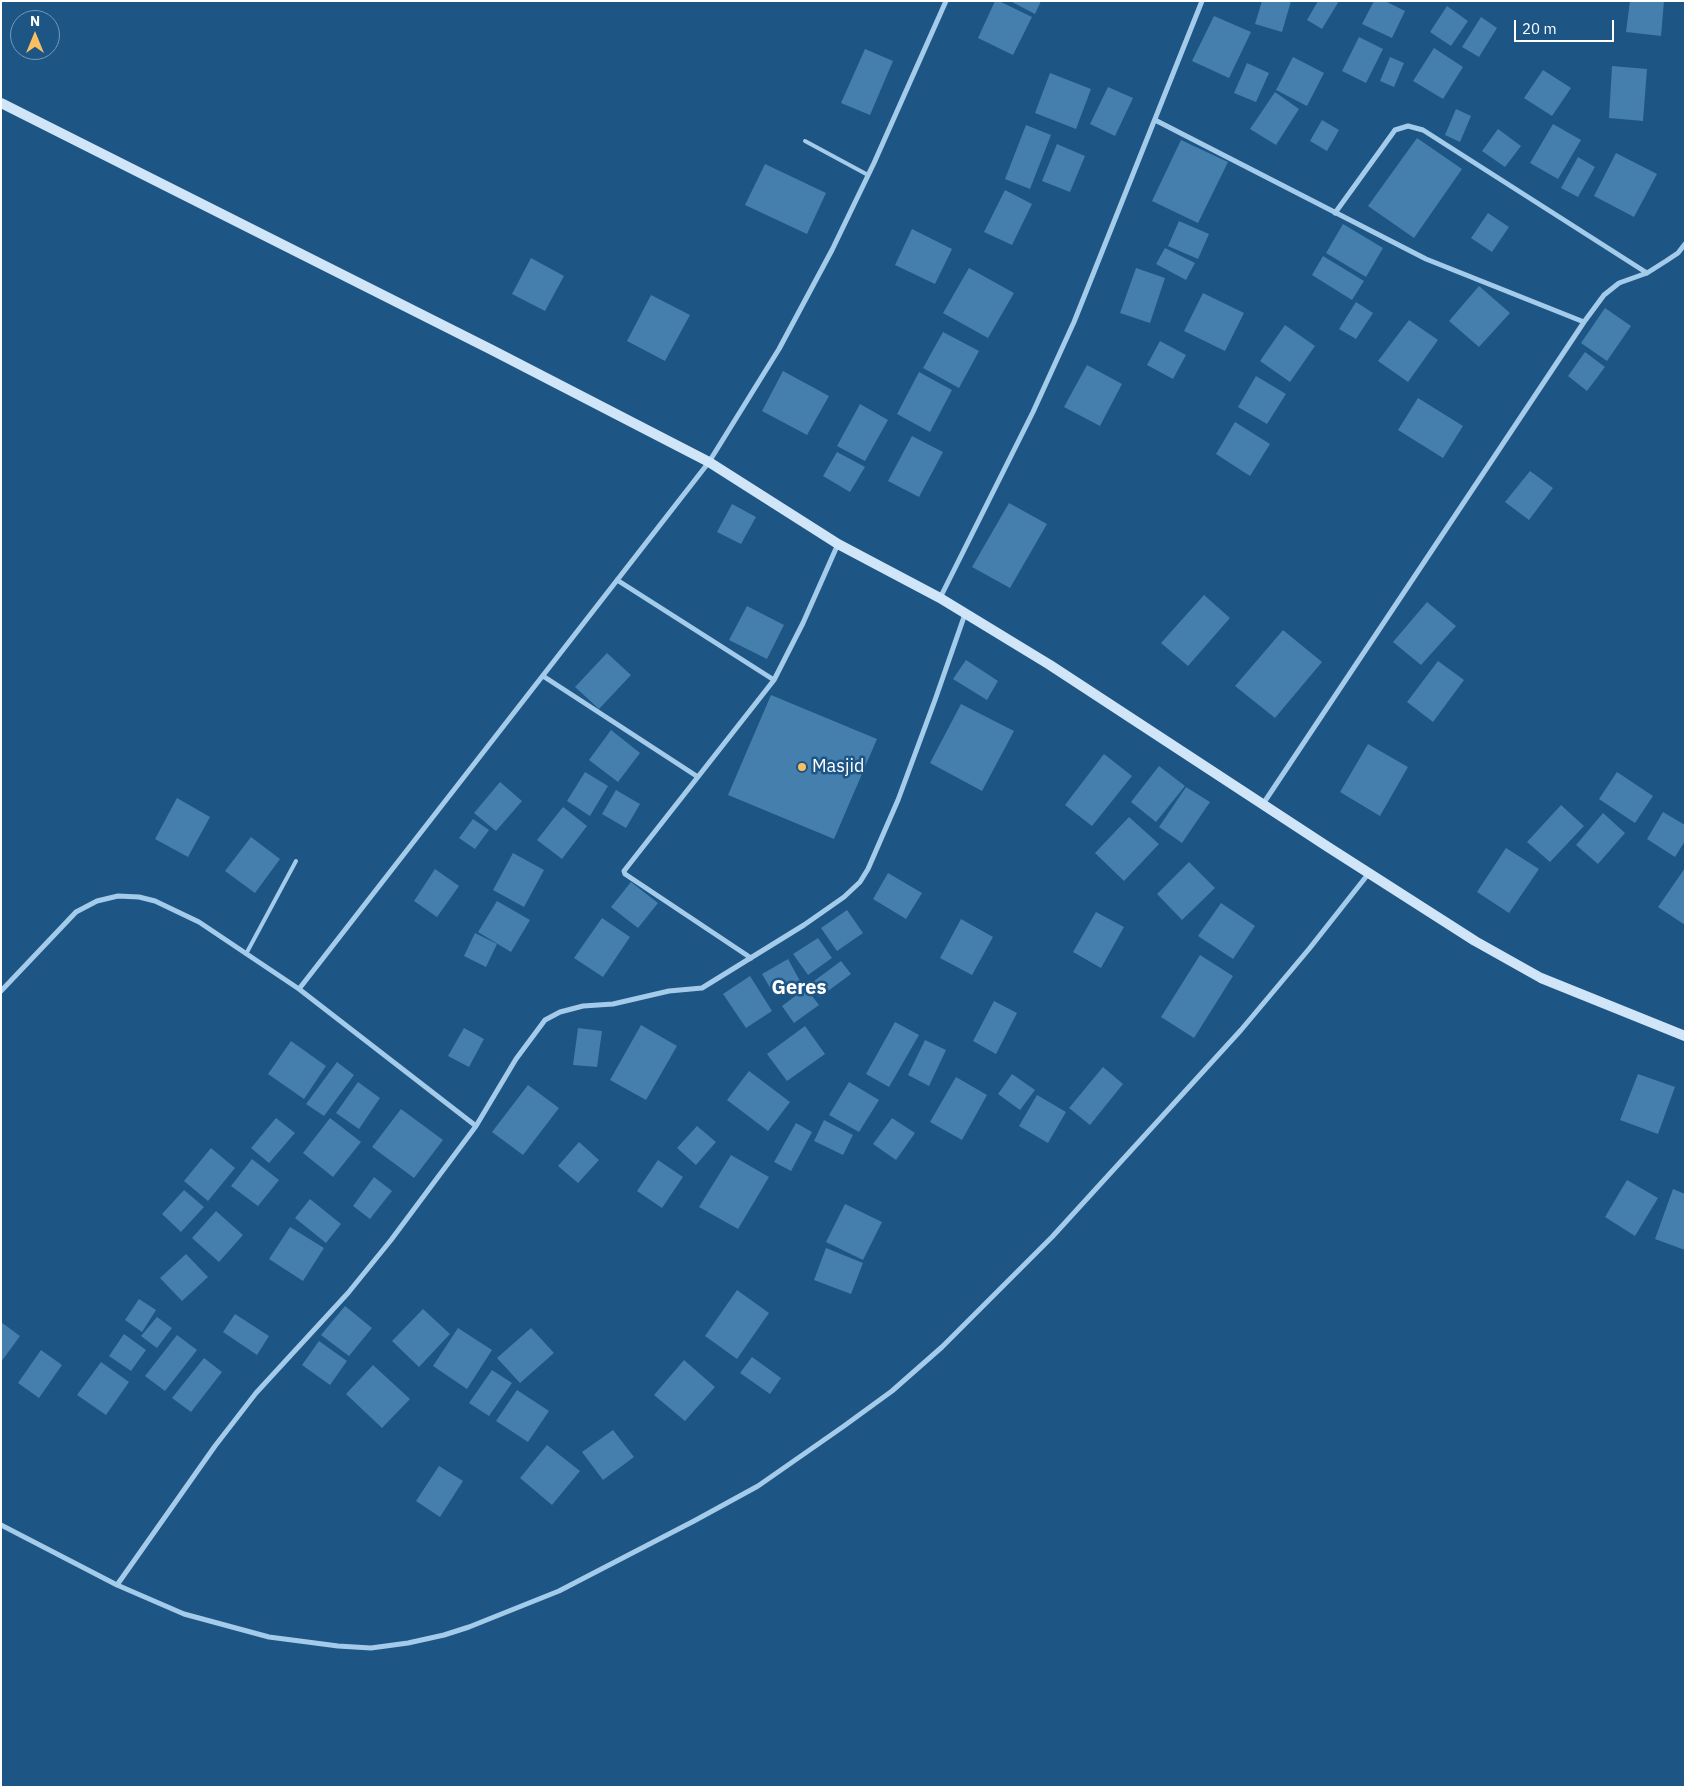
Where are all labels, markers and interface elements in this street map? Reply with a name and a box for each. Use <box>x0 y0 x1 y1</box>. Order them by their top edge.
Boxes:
north arrow <box>10 10 60 60</box>
scale bar <box>1516 10 1616 42</box>
text: N <box>30 12 40 30</box>
text: 20 m <box>1522 19 1557 38</box>
place label: Masjid <box>812 756 864 778</box>
marker: Masjid <box>796 761 808 773</box>
district label: Geres <box>772 976 826 1000</box>

